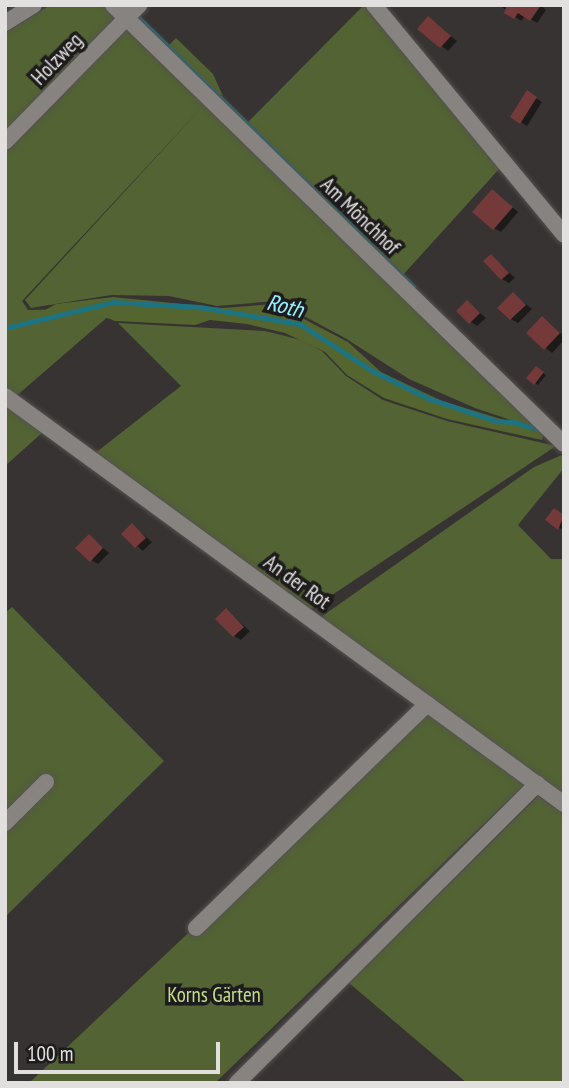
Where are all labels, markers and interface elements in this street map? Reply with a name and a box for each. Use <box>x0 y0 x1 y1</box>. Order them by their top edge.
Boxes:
street label: Holzweg <box>26 28 88 90</box>
street label: Am Mönchhof <box>315 172 405 260</box>
water label: Roth <box>264 288 306 324</box>
street label: An der Rot <box>259 550 335 614</box>
park label: Korns Gärten <box>167 982 261 1008</box>
scale bar <box>18 1028 224 1072</box>
text: 100 m <box>27 1040 73 1067</box>

